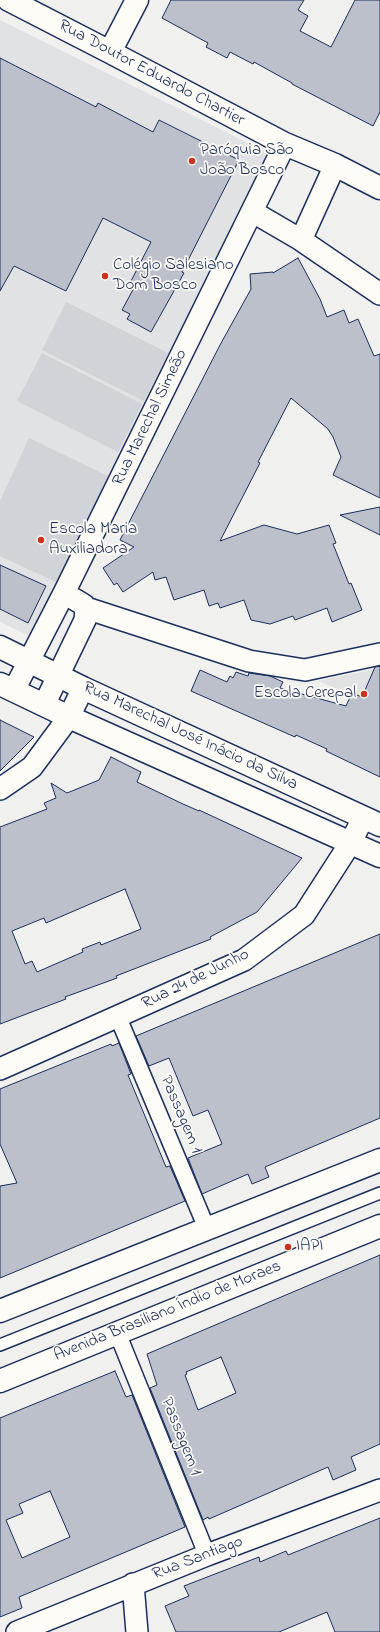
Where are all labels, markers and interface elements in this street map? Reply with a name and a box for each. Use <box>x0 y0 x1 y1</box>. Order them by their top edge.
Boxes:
street label: Rua Doutor Eduardo Chartier <box>55 16 247 132</box>
place label: Paróquia São João Bosco <box>200 141 294 181</box>
marker: Paróquia São João Bosco <box>187 156 197 166</box>
place label: Colégio Salesiano Dom Bosco <box>113 256 234 296</box>
marker: Colégio Salesiano Dom Bosco <box>100 271 110 281</box>
street label: Rua Marechal Simeão <box>109 347 193 489</box>
place label: Escola Maria Auxiliadora <box>49 520 137 560</box>
marker: Escola Maria Auxiliadora <box>36 535 46 545</box>
street label: Rua Marechal José Inácio da Silva <box>79 678 301 796</box>
place label: Escola Cerepal <box>254 684 356 704</box>
marker: Escola Cerepal <box>359 689 369 699</box>
street label: Rua 24 de Junho <box>139 945 253 1015</box>
street label: Passagem 1 <box>154 1073 206 1157</box>
place label: IAPI <box>296 1237 323 1257</box>
marker: IAPI <box>283 1242 293 1252</box>
street label: Avenida Brasiliano Índio de Moraes <box>51 1257 285 1367</box>
street label: Passagem 1 <box>155 1395 205 1479</box>
street label: Rua Santiago <box>150 1532 246 1586</box>

